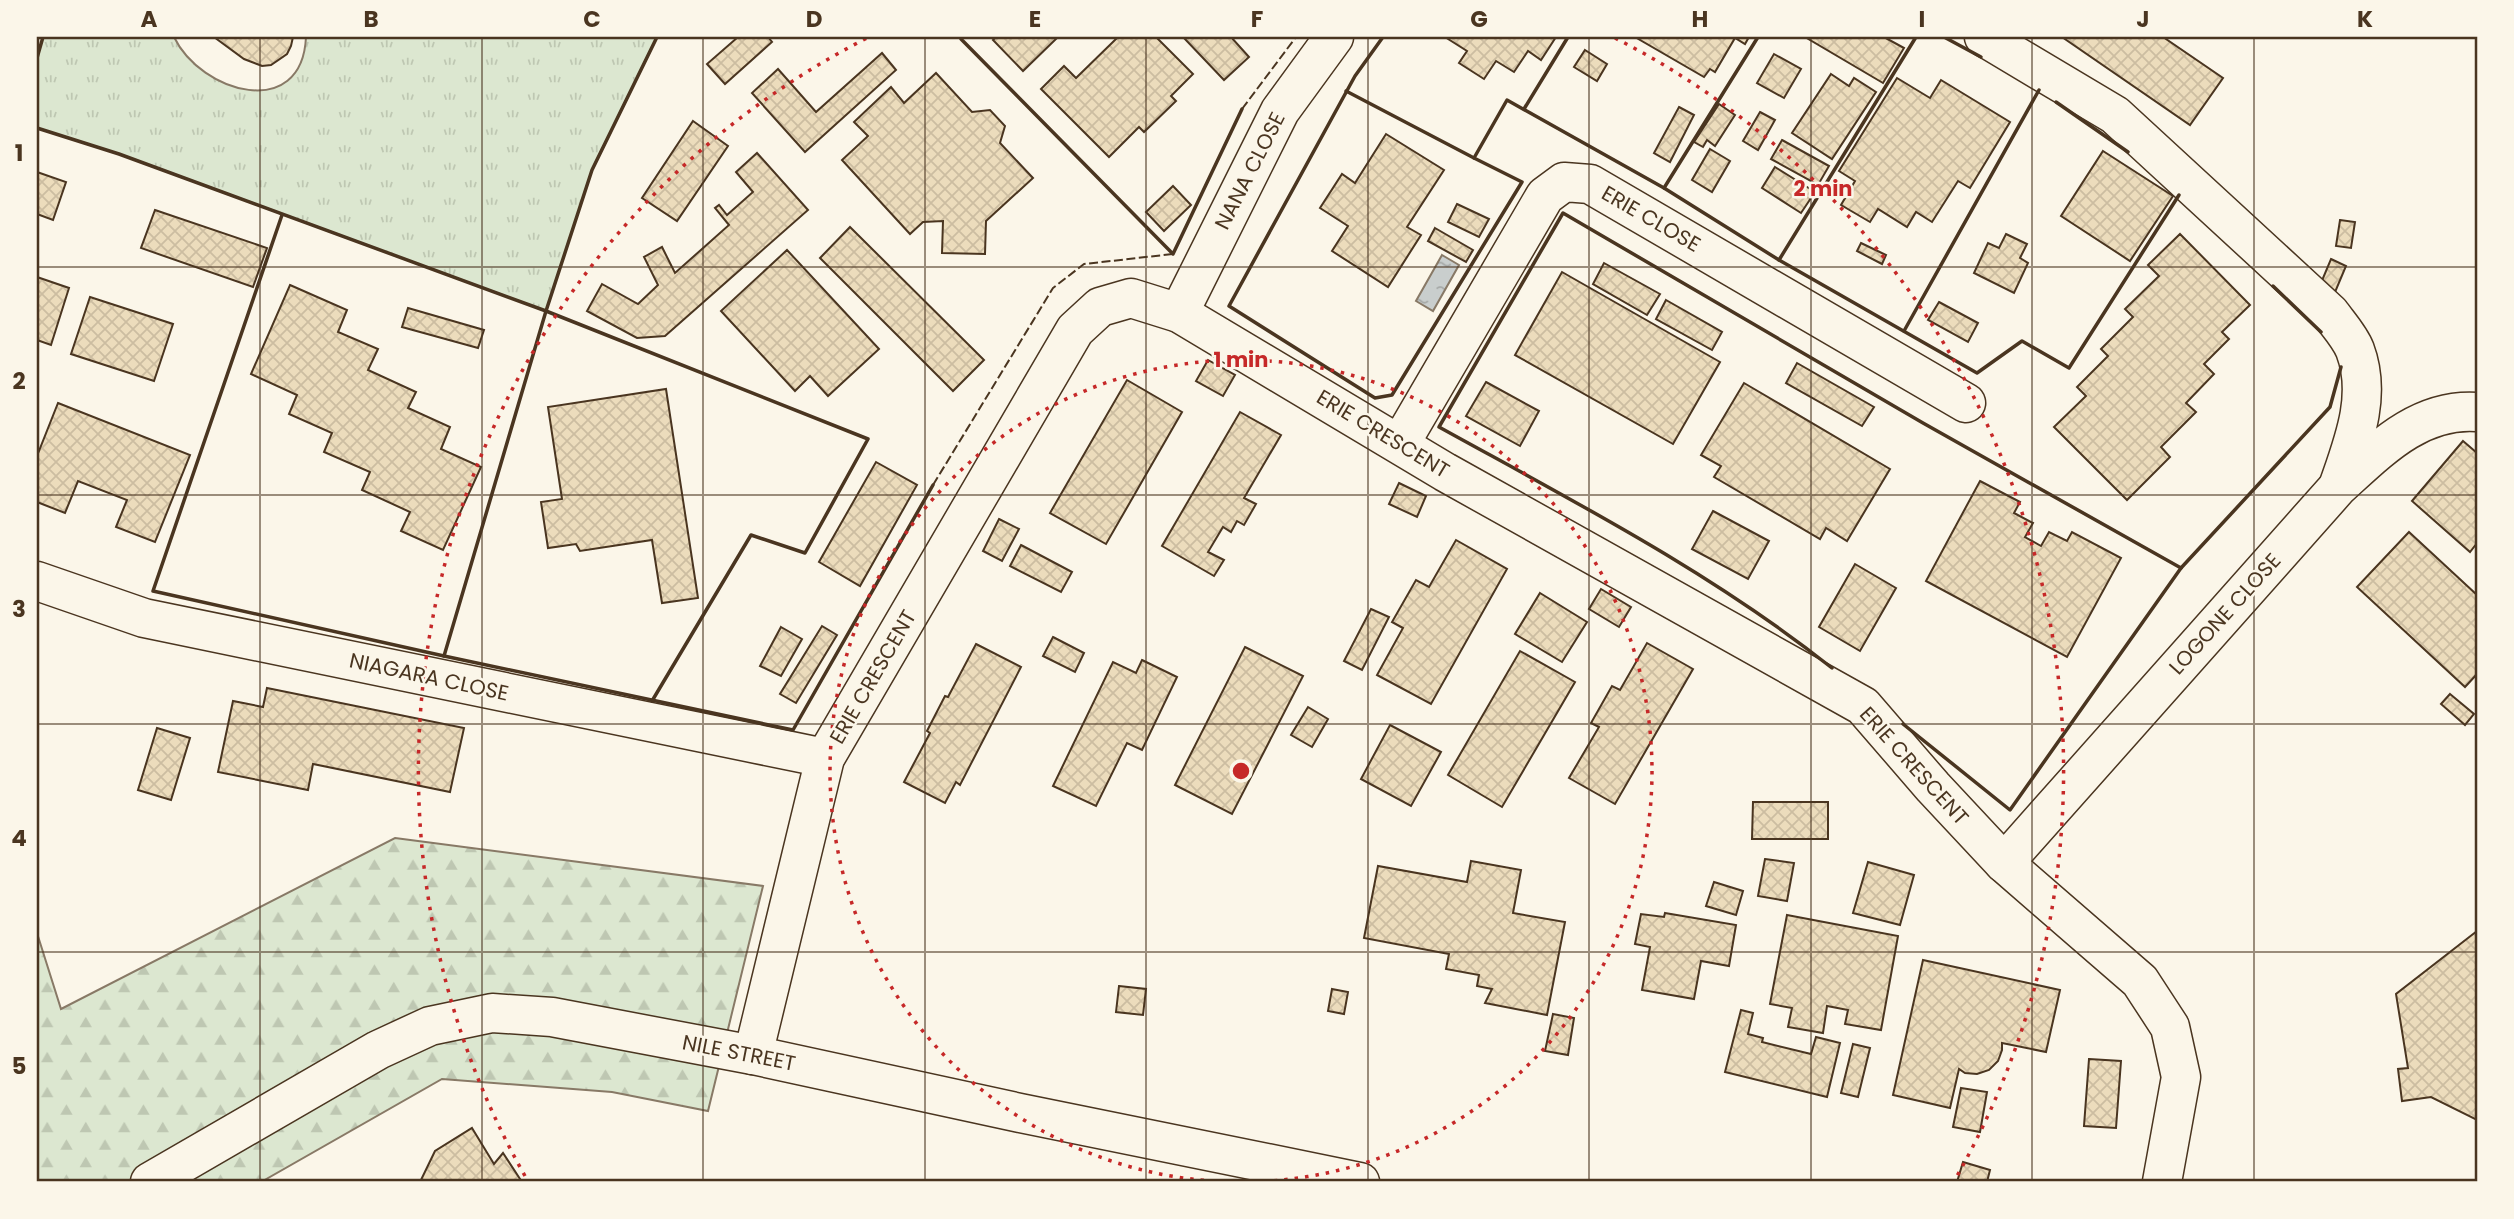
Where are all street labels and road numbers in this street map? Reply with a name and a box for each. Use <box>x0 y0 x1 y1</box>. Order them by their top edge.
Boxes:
street label: NANA CLOSE <box>1208 107 1292 235</box>
street label: ERIE CLOSE <box>1596 179 1706 259</box>
street label: ERIE CRESCENT <box>1311 382 1455 485</box>
street label: LOGONE CLOSE <box>2162 547 2287 681</box>
street label: ERIE CRESCENT <box>822 604 923 749</box>
street label: NIAGARA CLOSE <box>347 645 511 708</box>
street label: ERIE CRESCENT <box>1853 700 1975 831</box>
street label: NILE STREET <box>680 1027 798 1078</box>

